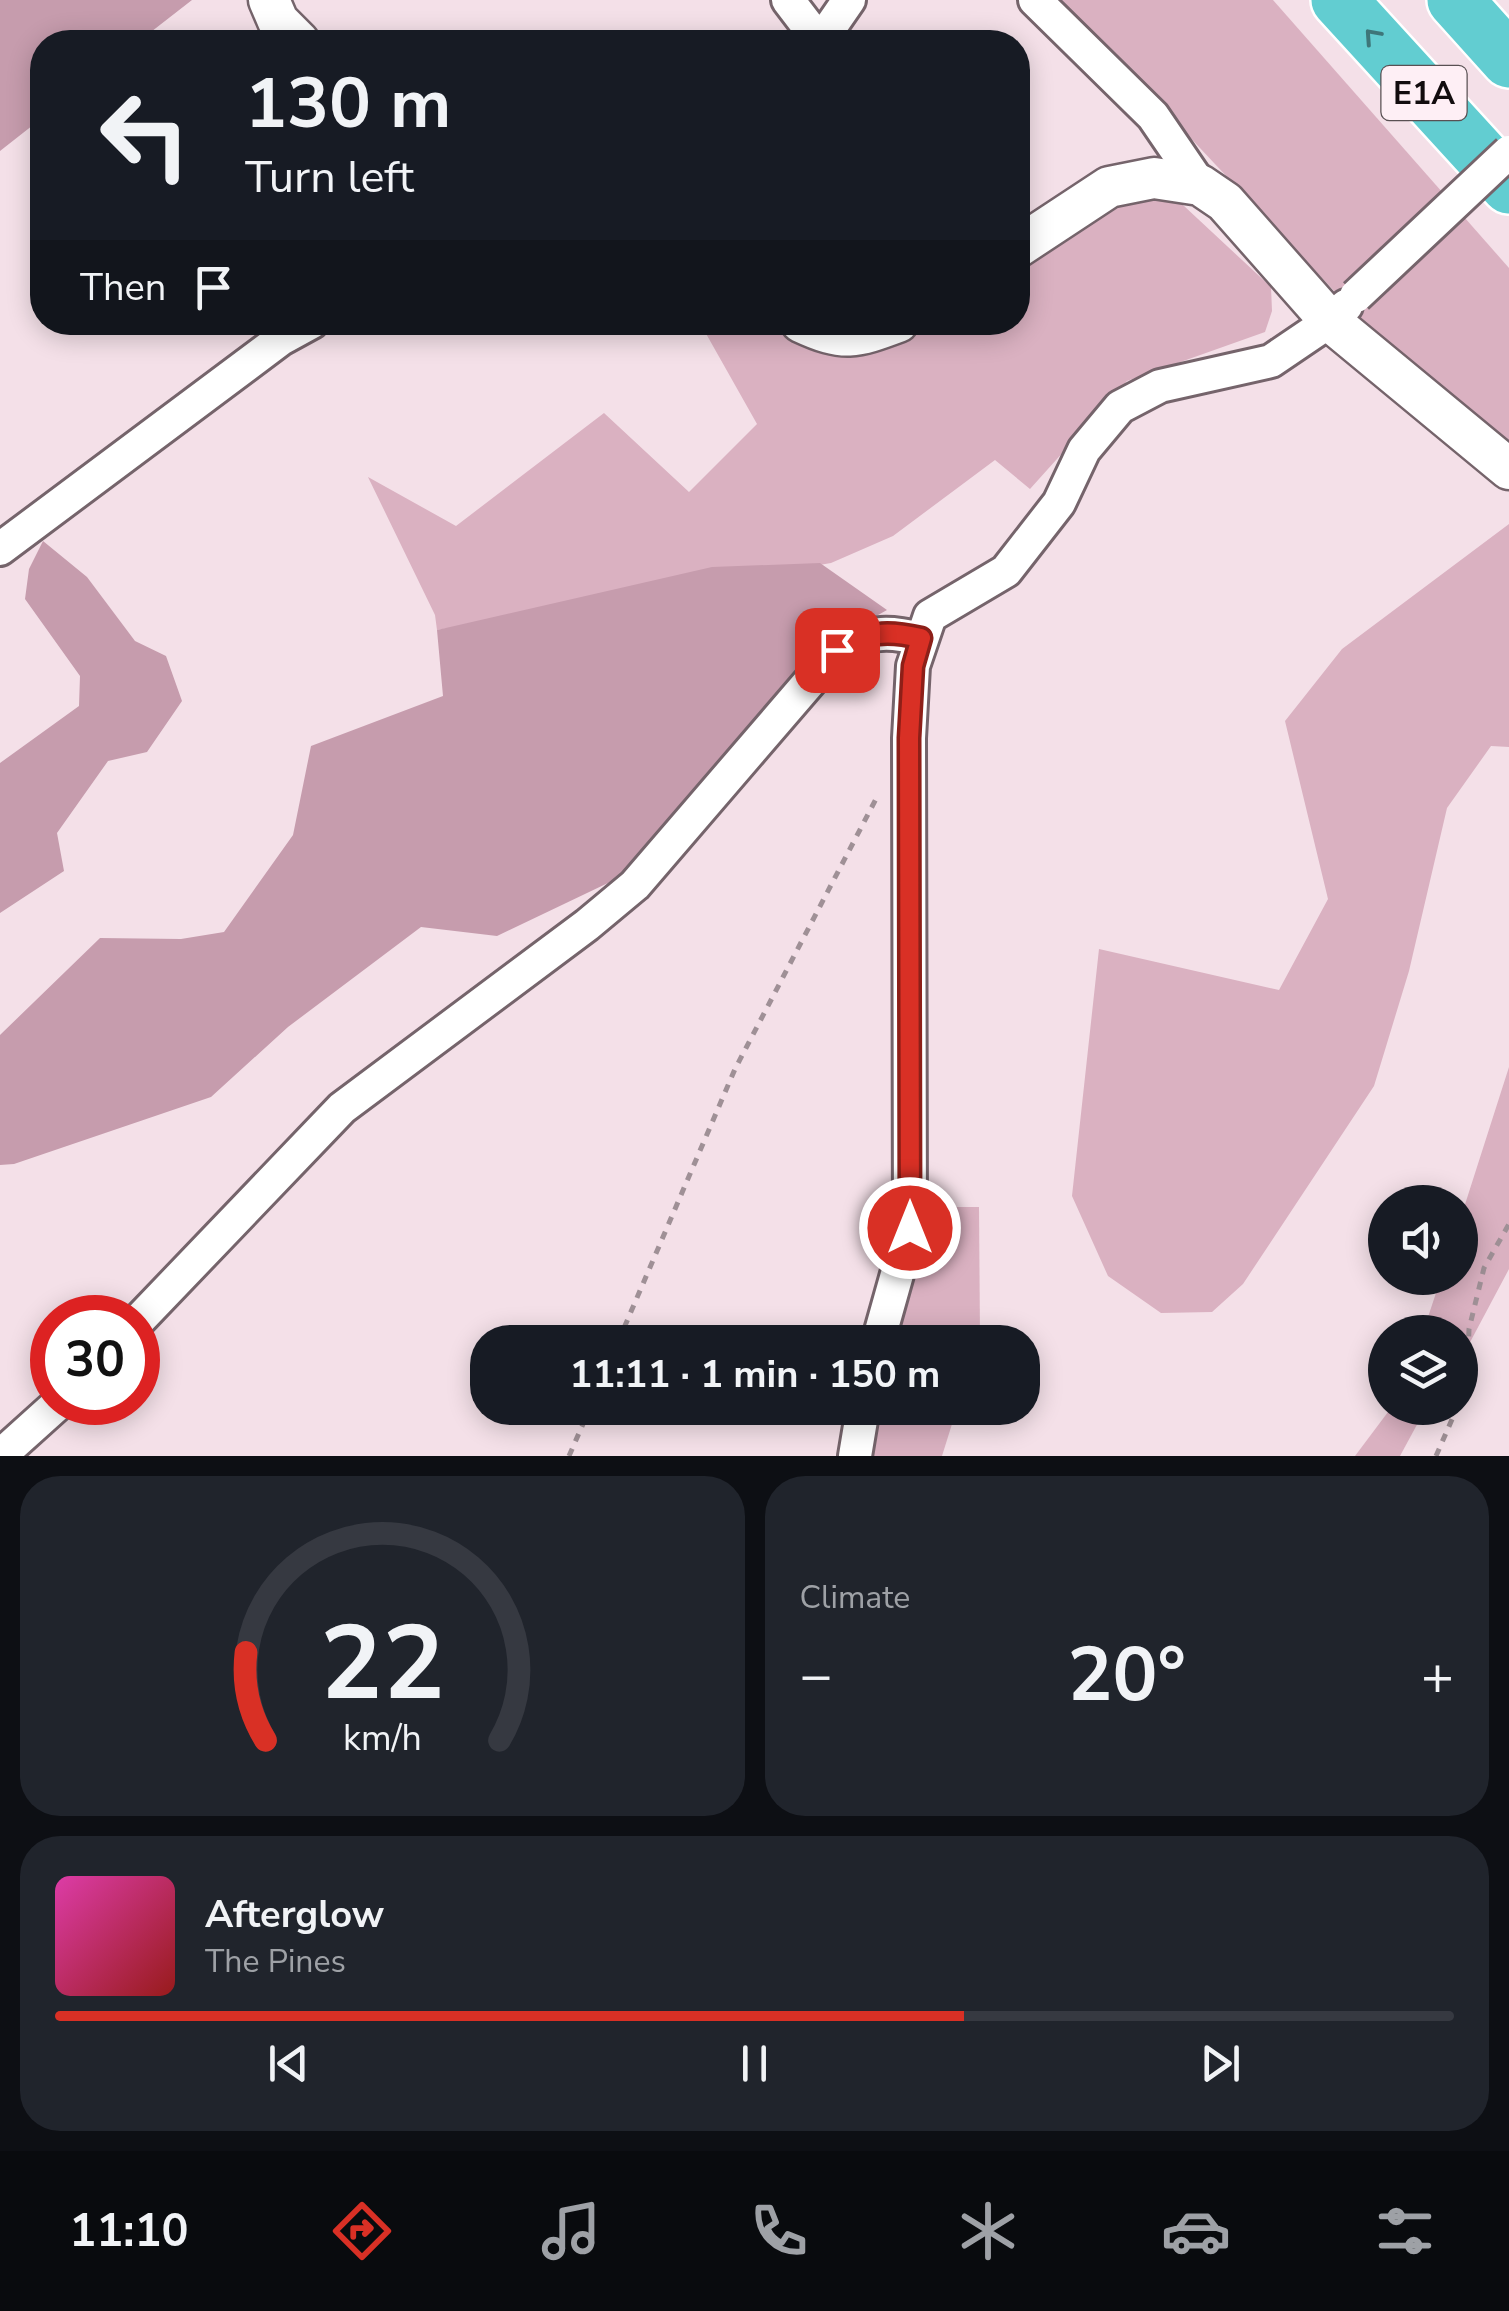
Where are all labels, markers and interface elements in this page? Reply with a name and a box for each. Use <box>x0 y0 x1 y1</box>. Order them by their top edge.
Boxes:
one-way arrow <box>1366 30 1384 48</box>
text: 130 m <box>245 56 451 152</box>
road number: E1A <box>1382 66 1466 120</box>
icon: left <box>80 70 210 200</box>
text: Turn left <box>245 147 414 208</box>
icon: arrive <box>186 260 241 315</box>
text: Then <box>80 262 166 313</box>
pin <box>795 608 880 693</box>
icon: arrive <box>810 623 865 678</box>
position arrow <box>858 1176 962 1280</box>
map controls <box>1368 1185 1478 1425</box>
button: sound <box>1368 1185 1478 1295</box>
speed limit sign: 30 <box>30 1295 160 1425</box>
button: layers <box>1368 1315 1478 1425</box>
text: 11:11 · 1 min · 150 m <box>570 1349 940 1400</box>
text: Climate <box>800 1576 910 1619</box>
text: 22 <box>320 1593 445 1735</box>
text: 20° <box>1068 1624 1186 1726</box>
text: − <box>800 1638 833 1713</box>
text: + <box>1421 1638 1454 1713</box>
text: km/h <box>343 1714 422 1763</box>
text: Afterglow <box>205 1889 384 1940</box>
text: The Pines <box>205 1940 346 1983</box>
icon: previous <box>261 2036 316 2091</box>
icon: pause <box>727 2036 782 2091</box>
icon: next <box>1193 2036 1248 2091</box>
icon: directions <box>327 2196 397 2266</box>
icon: music <box>536 2196 606 2266</box>
icon: phone <box>744 2196 814 2266</box>
icon: climate <box>953 2196 1023 2266</box>
icon: car <box>1161 2196 1231 2266</box>
icon: filters <box>1370 2196 1440 2266</box>
text: 11:10 <box>69 2201 188 2262</box>

